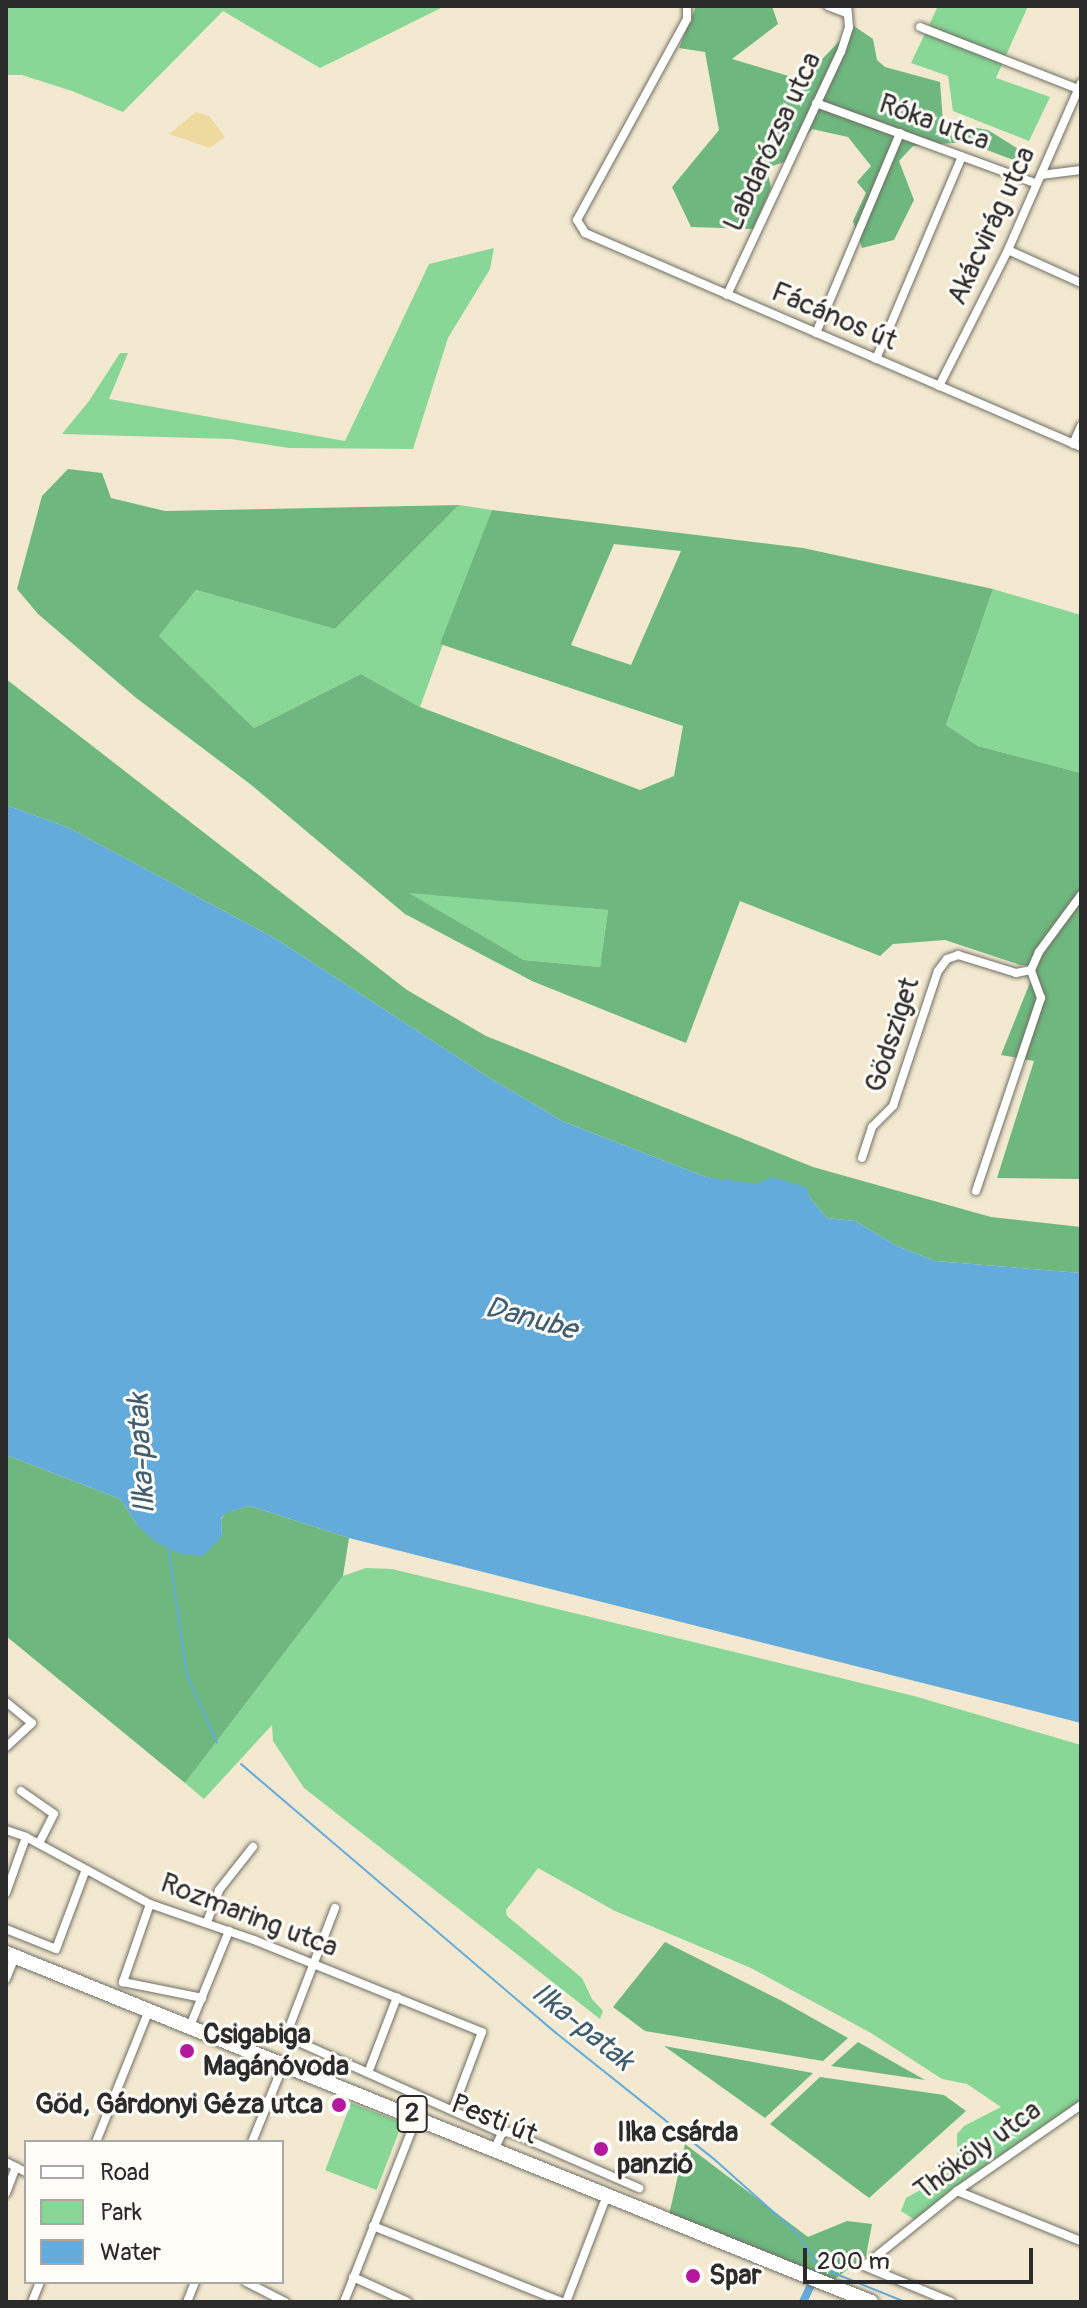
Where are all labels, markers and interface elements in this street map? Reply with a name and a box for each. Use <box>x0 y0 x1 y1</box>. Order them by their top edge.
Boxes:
street label: Labdarózsa utca <box>717 47 829 237</box>
street label: Róka utca <box>874 88 994 158</box>
street label: Akácvirág utca <box>941 142 1043 310</box>
street label: Fácános út <box>766 276 902 358</box>
street label: Gödsziget <box>859 973 927 1097</box>
water label: Danube <box>481 1290 581 1348</box>
water label: Ilka-patak <box>121 1393 163 1515</box>
street label: Rozmaring utca <box>156 1867 342 1965</box>
water label: Ilka-patak <box>524 1975 640 2079</box>
place label: Csigabiga Magánóvoda <box>203 2018 349 2084</box>
marker: Csigabiga Magánóvoda <box>178 2042 196 2060</box>
place label: Göd, Gárdonyi Géza utca <box>35 2088 323 2122</box>
street label: Pesti út <box>446 2088 542 2152</box>
road number: 2 <box>396 2092 428 2136</box>
street label: Thököly utca <box>908 2094 1048 2208</box>
marker: Göd, Gárdonyi Géza utca <box>330 2096 348 2114</box>
place label: Ilka csárda panzió <box>617 2116 738 2182</box>
legend <box>24 2140 284 2284</box>
marker: Ilka csárda panzió <box>592 2140 610 2158</box>
text: Road <box>100 2158 150 2187</box>
text: Park <box>100 2198 142 2227</box>
scale bar <box>807 2232 1037 2282</box>
text: Water <box>100 2238 161 2267</box>
text: 200 m <box>817 2247 890 2276</box>
place label: Spar <box>709 2259 762 2293</box>
marker: Spar <box>684 2267 702 2285</box>

